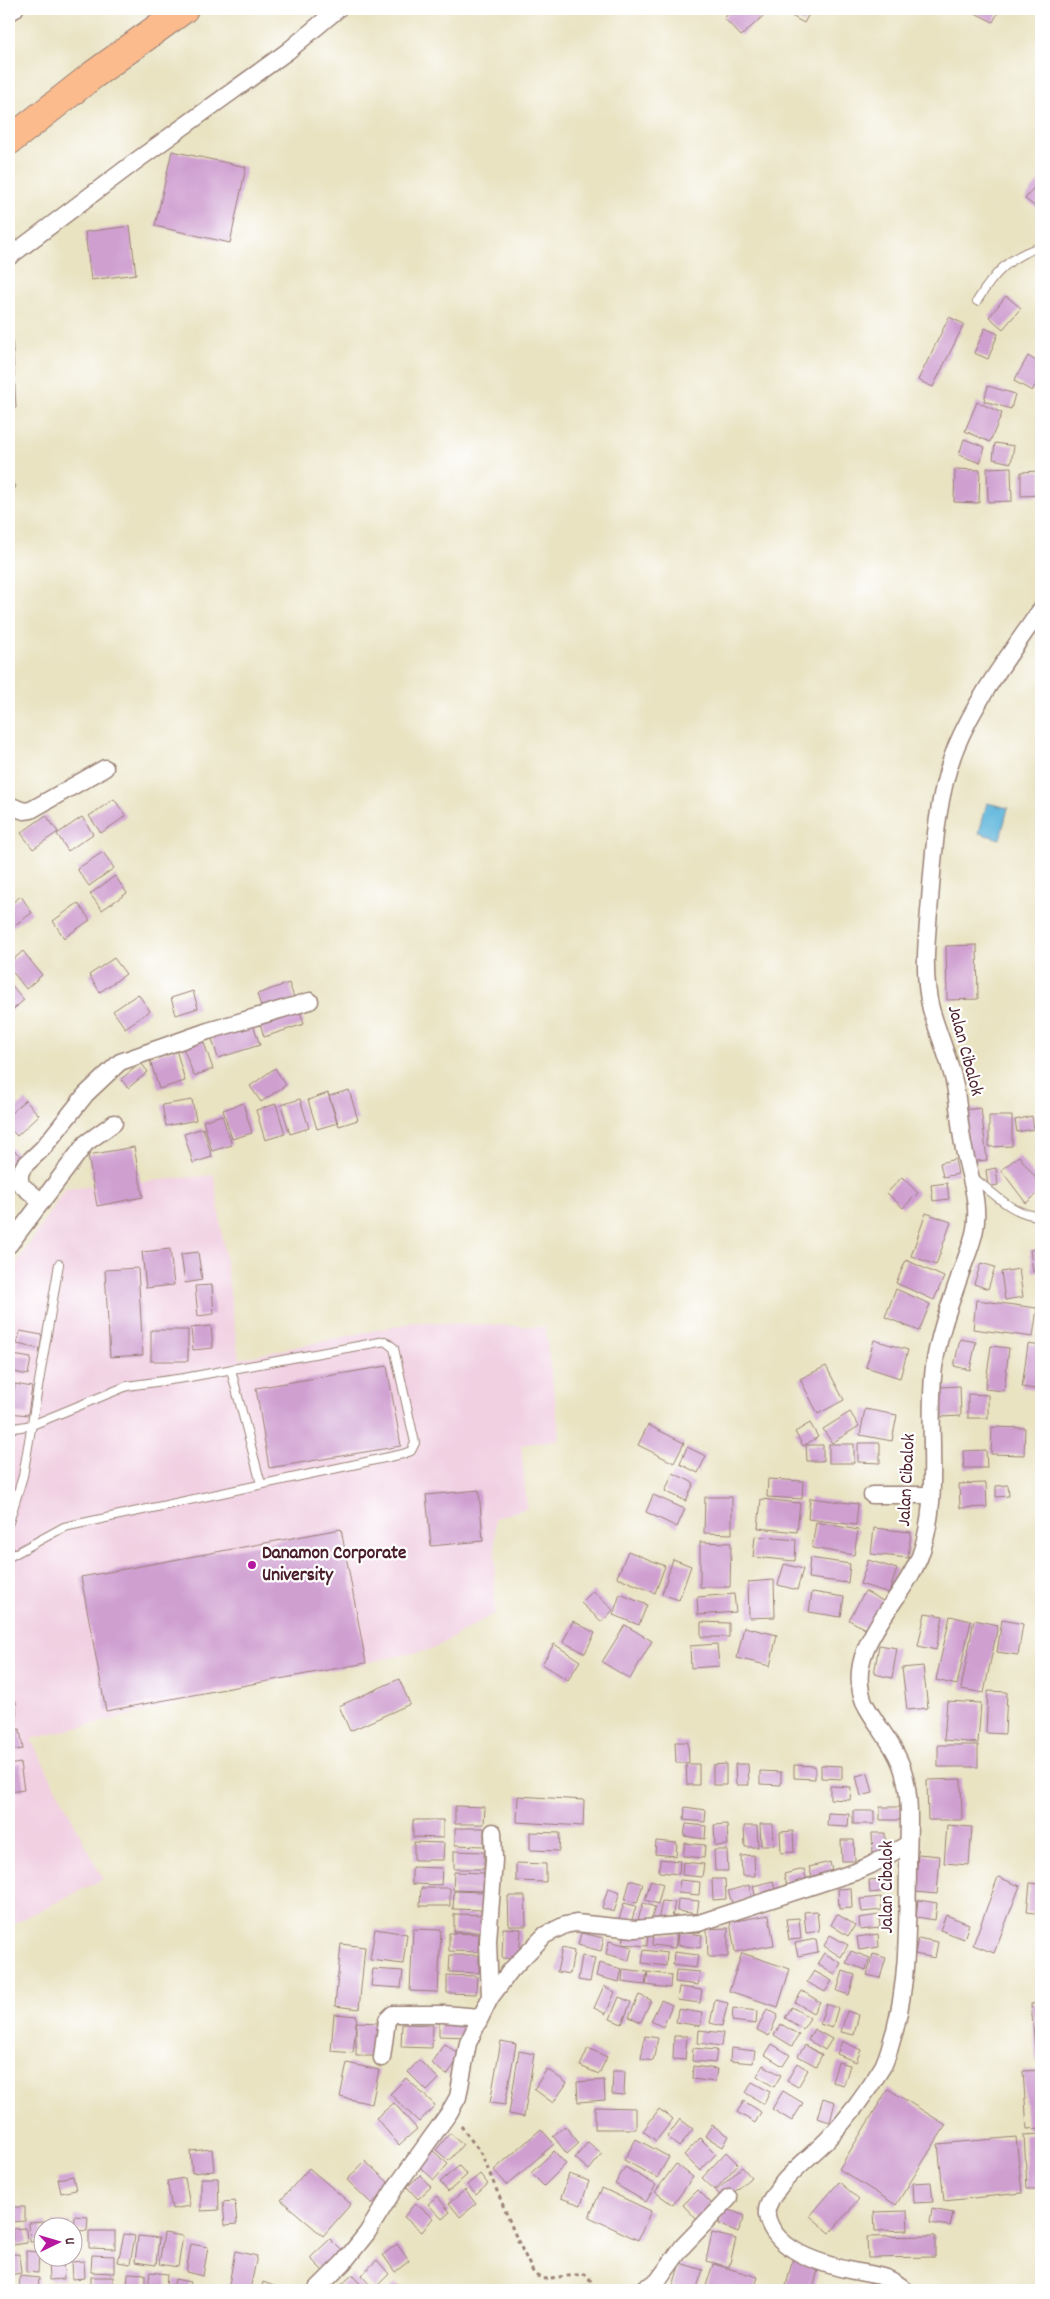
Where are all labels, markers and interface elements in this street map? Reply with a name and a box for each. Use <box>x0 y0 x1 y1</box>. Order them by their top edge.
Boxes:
street label: Jalan Cibalok <box>939 1003 989 1100</box>
street label: Jalan Cibalok <box>892 1433 924 1527</box>
place label: Danamon Corporate University <box>262 1541 406 1590</box>
marker: Danamon Corporate University <box>246 1559 258 1571</box>
street label: Jalan Cibalok <box>875 1840 902 1934</box>
north arrow <box>32 2216 82 2266</box>
text: U <box>59 2237 79 2246</box>

